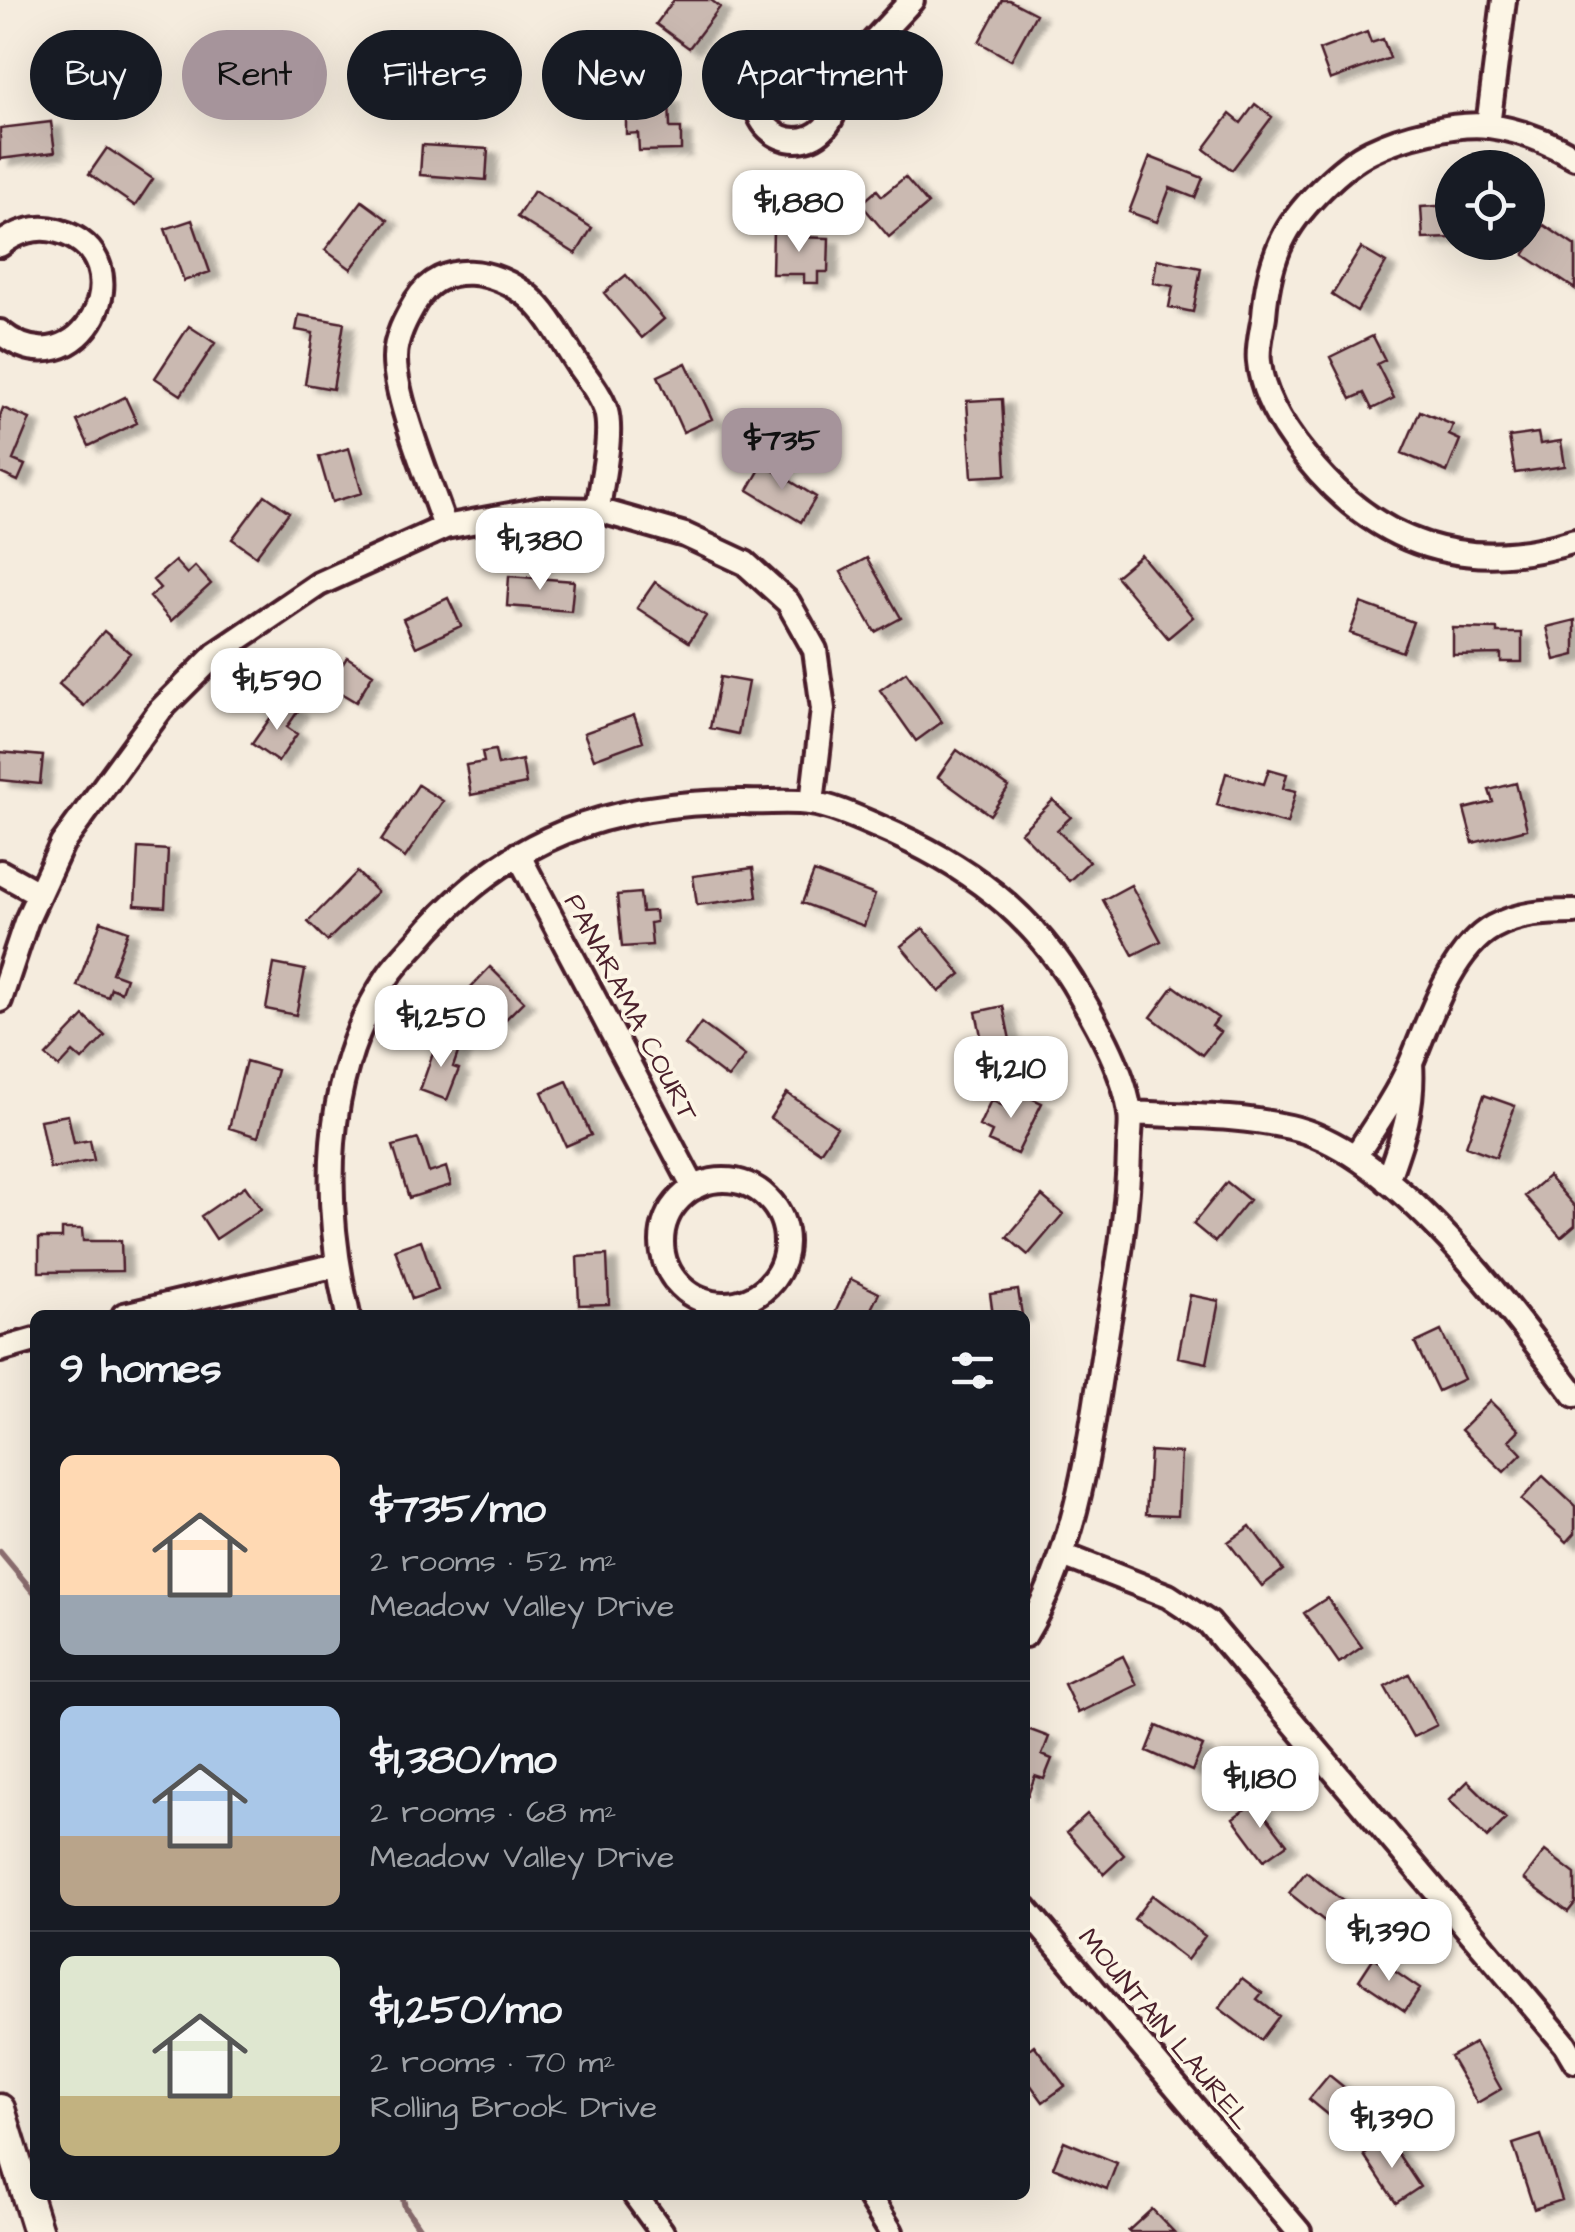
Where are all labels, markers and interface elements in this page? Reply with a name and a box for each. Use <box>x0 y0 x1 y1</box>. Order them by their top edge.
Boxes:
chip: Buy <box>30 30 162 120</box>
chip: Rent <box>182 30 327 120</box>
chip: Filters <box>347 30 522 120</box>
chip: New <box>542 30 682 120</box>
chip: Apartment <box>702 30 943 120</box>
map controls <box>1435 150 1545 260</box>
button: locate <box>1435 150 1545 260</box>
pin: $1,880 <box>718 170 880 255</box>
text: $1,880 <box>754 180 844 225</box>
pin: $735 <box>723 408 841 493</box>
text: $735 <box>744 418 820 463</box>
pin: $1,380 <box>459 508 621 593</box>
text: $1,380 <box>498 518 582 563</box>
pin: $1,590 <box>196 648 358 733</box>
text: $1,590 <box>233 658 321 703</box>
street label: PANARAMA COURT <box>554 887 708 1129</box>
pin: $1,250 <box>360 985 522 1070</box>
text: $1,250 <box>397 995 485 1040</box>
pin: $1,210 <box>930 1036 1092 1121</box>
text: $1,210 <box>976 1046 1046 1091</box>
text: 9 homes <box>60 1341 222 1399</box>
icon: filters <box>945 1343 1000 1398</box>
text: $735/mo <box>370 1481 546 1539</box>
icon: home <box>140 1495 260 1615</box>
text: 2 rooms · 52 m² <box>370 1539 617 1584</box>
text: Meadow Valley Drive <box>370 1584 674 1629</box>
text: $1,380/mo <box>370 1732 557 1790</box>
icon: home <box>140 1746 260 1866</box>
pin: $1,180 <box>1179 1746 1341 1831</box>
text: $1,180 <box>1224 1756 1296 1801</box>
text: 2 rooms · 68 m² <box>370 1790 616 1835</box>
text: Meadow Valley Drive <box>370 1835 674 1880</box>
pin: $1,390 <box>1308 1899 1470 1984</box>
text: $1,390 <box>1348 1909 1430 1954</box>
street label: MOUNTAIN LAUREL <box>1069 1920 1261 2138</box>
text: $1,250/mo <box>370 1982 562 2040</box>
icon: home <box>140 1996 260 2116</box>
text: 2 rooms · 70 m² <box>370 2040 615 2085</box>
text: Rolling Brook Drive <box>370 2085 657 2130</box>
pin: $1,390 <box>1311 2086 1473 2171</box>
text: $1,390 <box>1351 2096 1433 2141</box>

